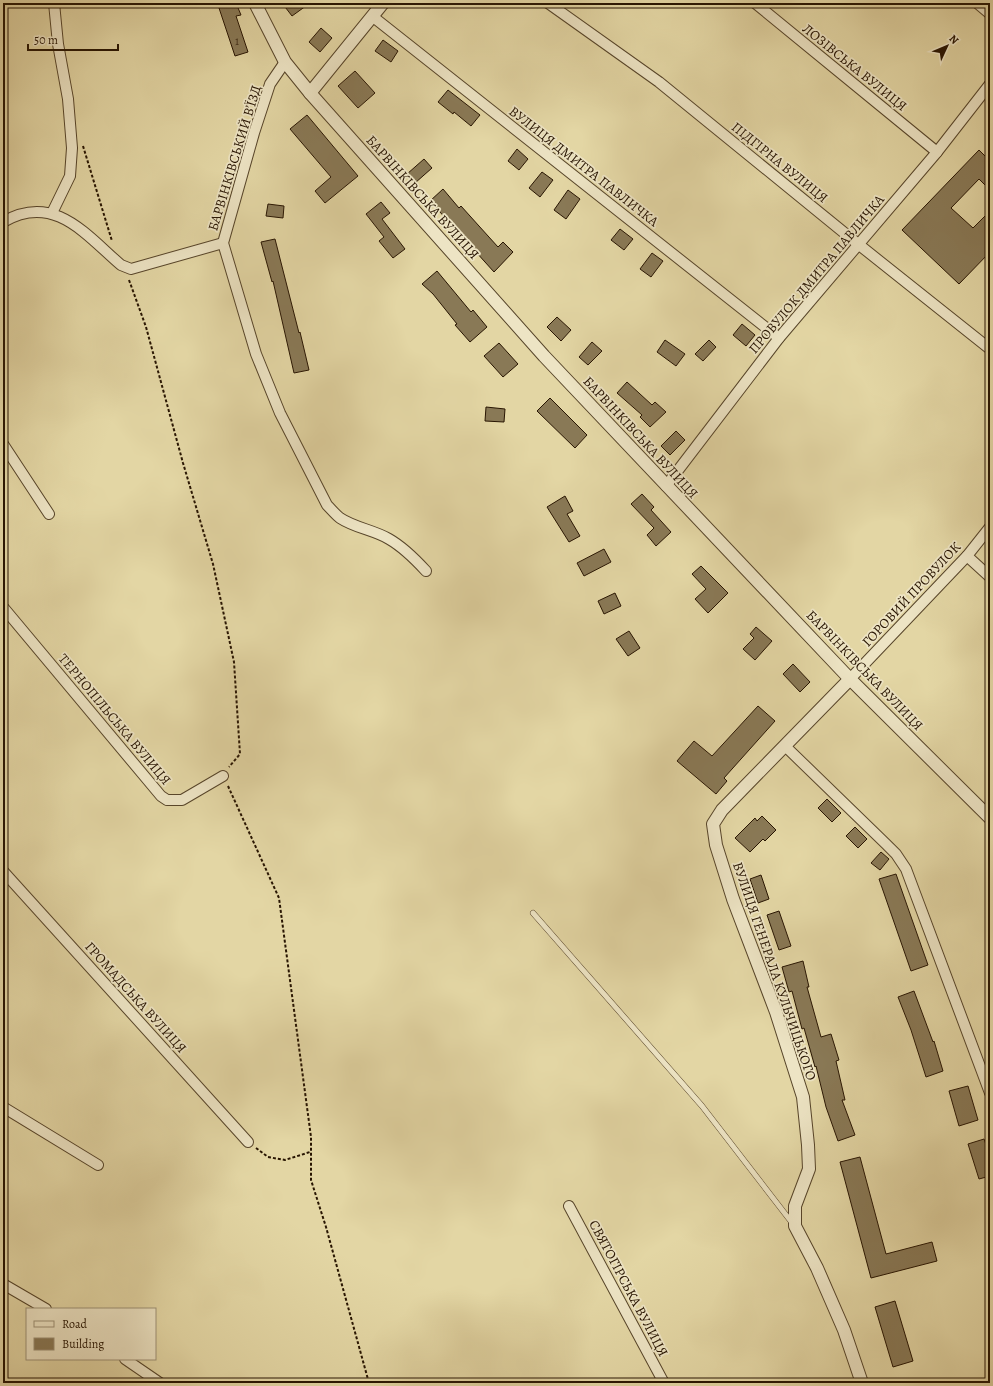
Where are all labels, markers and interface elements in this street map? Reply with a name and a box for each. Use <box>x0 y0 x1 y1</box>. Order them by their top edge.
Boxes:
street label: ЛОЗІВСЬКА ВУЛИЦЯ <box>798 19 911 116</box>
scale bar <box>28 26 118 52</box>
north arrow <box>927 26 967 66</box>
text: N <box>946 31 962 47</box>
text: 50 m <box>34 32 58 48</box>
house number: 1 <box>235 33 239 49</box>
street label: БАРВІНКІВСЬКИЙ В’ЇЗД <box>203 83 266 233</box>
street label: ВУЛИЦЯ ДМИТРА ПАВЛИЧКА <box>505 102 663 231</box>
street label: ПІДГІРНА ВУЛИЦЯ <box>727 118 832 207</box>
street label: БАРВІНКІВСЬКА ВУЛИЦЯ <box>362 131 483 263</box>
street label: ПРОВУЛОК ДМИТРА ПАВЛИЧКА <box>744 190 889 358</box>
street label: БАРВІНКІВСЬКА ВУЛИЦЯ <box>579 372 702 503</box>
street label: ГОРОВИЙ ПРОВУЛОК <box>858 538 965 651</box>
street label: БАРВІНКІВСЬКА ВУЛИЦЯ <box>802 606 927 735</box>
street label: ТЕРНОПІЛЬСЬКА ВУЛИЦЯ <box>54 650 175 789</box>
street label: ВУЛИЦЯ ГЕНЕРАЛА КУЛЬЧИЦЬКОГО <box>728 859 821 1083</box>
street label: ГРОМАДСЬКА ВУЛИЦЯ <box>80 938 191 1057</box>
street label: СВЯТОГІРСЬКА ВУЛИЦЯ <box>584 1217 673 1360</box>
legend <box>26 1308 156 1360</box>
text: Road <box>62 1316 88 1332</box>
text: Building <box>62 1336 104 1352</box>

